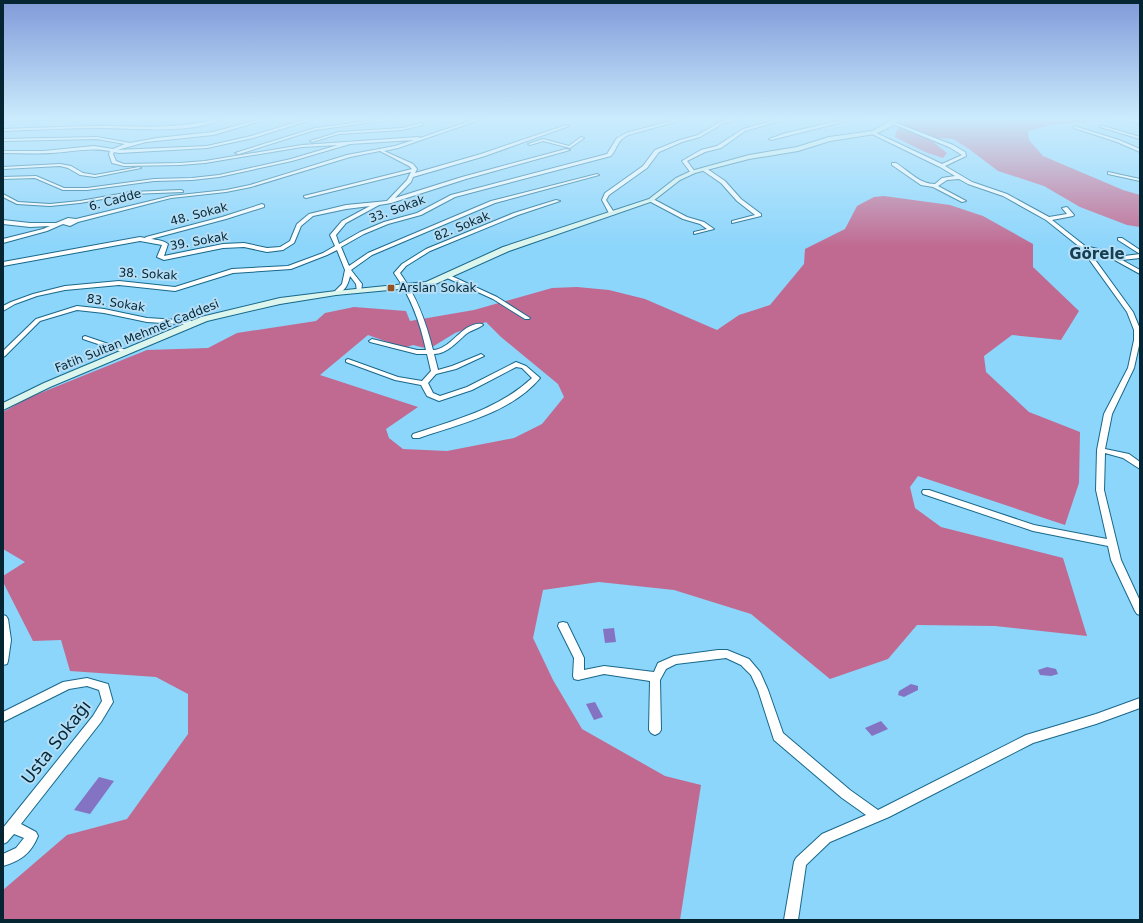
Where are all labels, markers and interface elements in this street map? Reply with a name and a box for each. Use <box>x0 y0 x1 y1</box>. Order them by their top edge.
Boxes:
street label: 6. Cadde <box>87 186 143 214</box>
street label: 33. Sokak <box>367 192 427 226</box>
street label: 48. Sokak <box>169 200 229 228</box>
street label: 82. Sokak <box>432 208 492 244</box>
street label: 39. Sokak <box>169 229 229 253</box>
district label: Görele <box>1069 245 1125 263</box>
street label: 38. Sokak <box>118 265 178 283</box>
place label: Arslan Sokak <box>399 281 477 295</box>
marker: Arslan Sokak <box>386 283 396 293</box>
street label: 83. Sokak <box>86 291 146 315</box>
street label: Fatih Sultan Mehmet Caddesi <box>53 297 221 375</box>
street label: Usta Sokağı <box>17 696 95 788</box>

